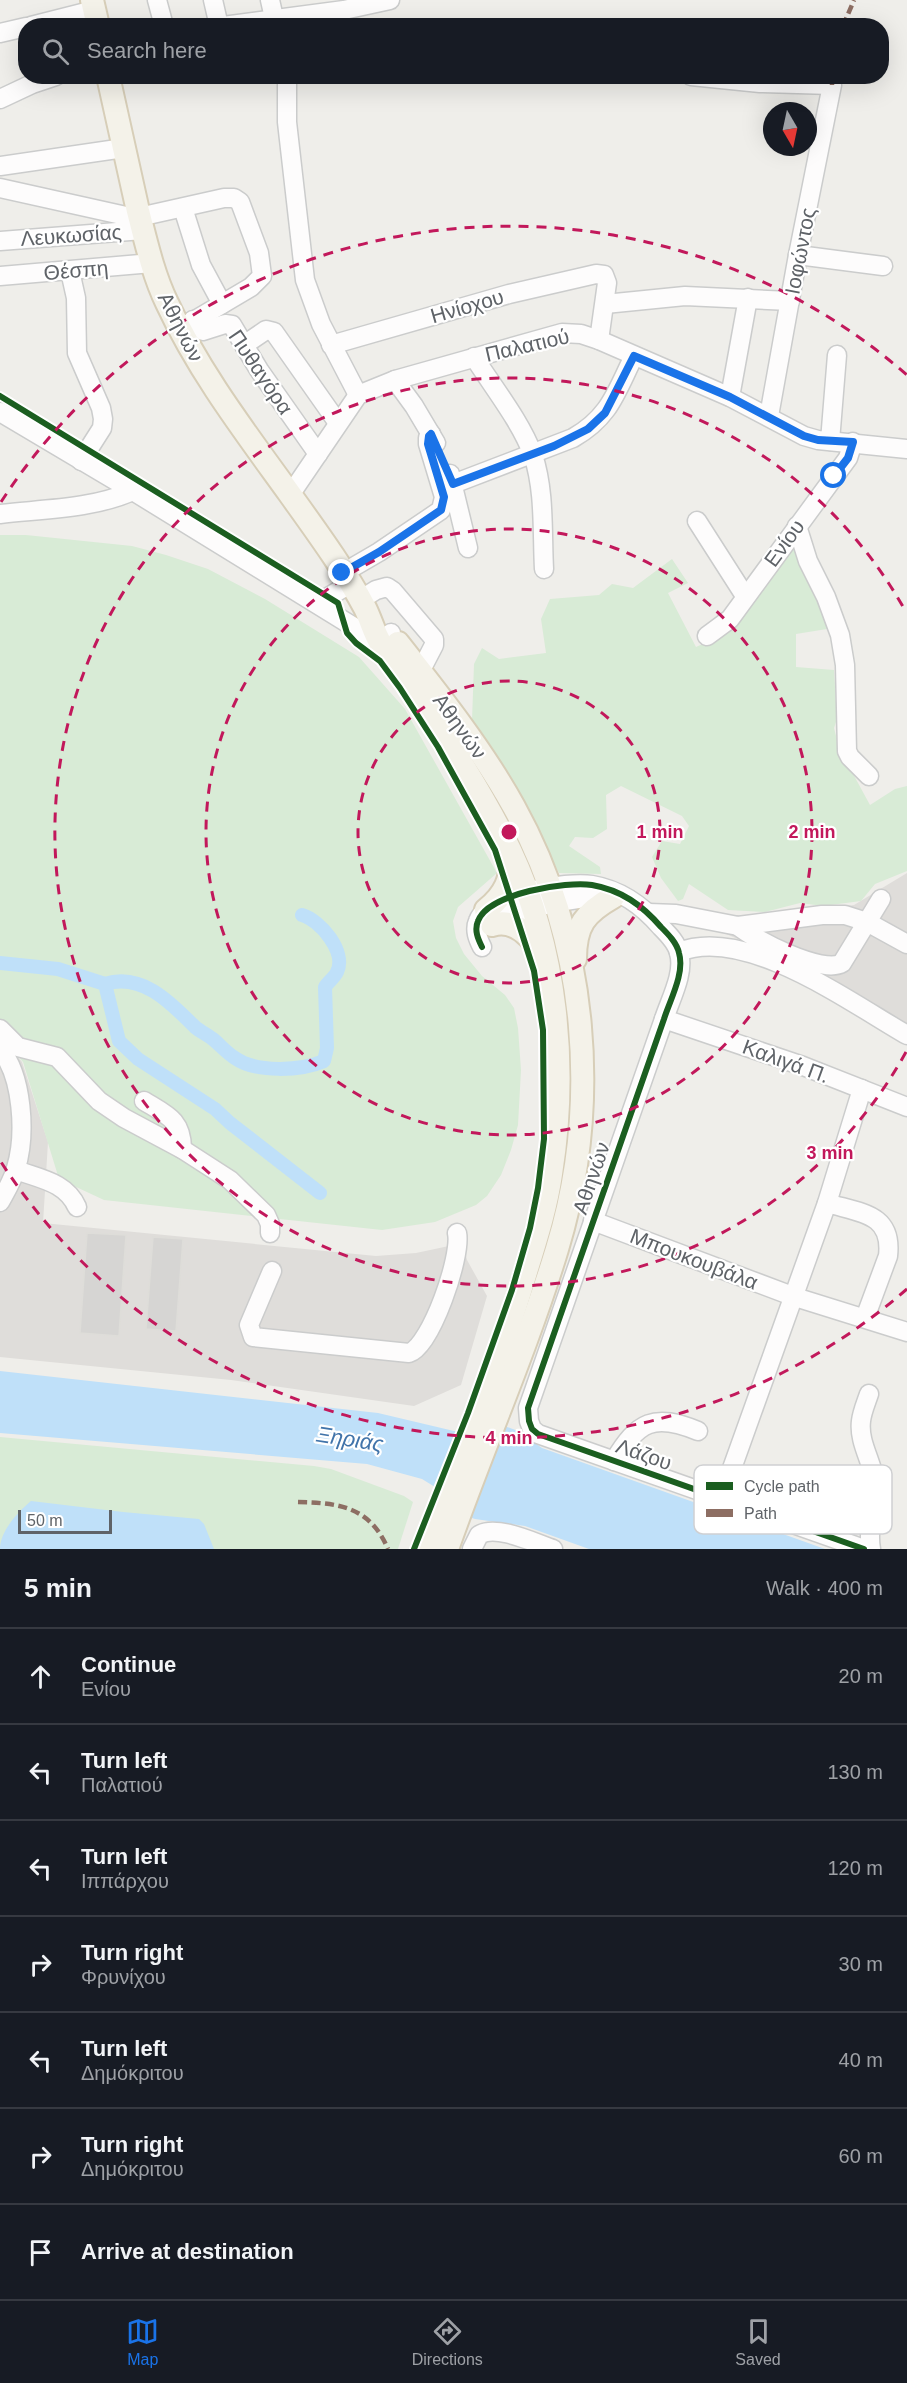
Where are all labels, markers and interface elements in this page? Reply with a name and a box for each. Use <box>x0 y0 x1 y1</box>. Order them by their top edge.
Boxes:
search box <box>18 18 889 84</box>
icon: search <box>39 35 72 68</box>
text: Search here <box>87 38 207 63</box>
north arrow <box>763 102 817 156</box>
street label: Ιοφώντος <box>780 206 820 296</box>
street label: Λευκωσίας <box>20 220 122 250</box>
street label: Θέσπη <box>43 256 109 284</box>
street label: Ηνίοχου <box>428 285 506 327</box>
street label: Αθηνών <box>154 288 208 366</box>
street label: Παλατιού <box>483 324 571 366</box>
street label: Πυθαγόρα <box>224 325 298 419</box>
route start <box>820 462 846 488</box>
street label: Ενίου <box>759 515 809 571</box>
route end <box>328 559 354 585</box>
street label: Αθηνών <box>429 689 491 763</box>
centre of rings <box>499 822 519 842</box>
text: 1 min <box>636 822 684 842</box>
text: 2 min <box>788 822 836 842</box>
street label: Καλιγά Π. <box>740 1035 832 1087</box>
street label: Αθηνών <box>568 1139 614 1217</box>
text: 3 min <box>806 1143 854 1163</box>
street label: Μπουκουβάλα <box>627 1224 761 1294</box>
water label: Ξηριάς <box>314 1421 385 1457</box>
text: 4 min <box>485 1428 533 1448</box>
street label: Λάζου <box>613 1434 675 1474</box>
legend <box>694 1465 892 1534</box>
text: Cycle path <box>744 1478 820 1495</box>
text: Path <box>744 1505 777 1522</box>
scale bar <box>18 1507 112 1534</box>
text: 50 m <box>27 1512 63 1529</box>
text: 5 min <box>24 1573 92 1603</box>
text: Walk · 400 m <box>766 1577 883 1599</box>
text: Continue <box>81 1652 176 1677</box>
icon: ahead <box>24 1660 57 1693</box>
text: 20 m <box>839 1665 883 1687</box>
text: Ενίου <box>81 1678 131 1700</box>
text: Turn left <box>81 1748 167 1773</box>
icon: left <box>24 1756 57 1789</box>
text: 130 m <box>827 1761 883 1783</box>
text: Παλατιού <box>81 1774 163 1796</box>
text: Turn left <box>81 1844 167 1869</box>
icon: left <box>24 1852 57 1885</box>
text: 120 m <box>827 1857 883 1879</box>
text: Ιππάρχου <box>81 1870 169 1892</box>
text: Turn right <box>81 1940 183 1965</box>
icon: right <box>24 1948 57 1981</box>
text: 30 m <box>839 1953 883 1975</box>
text: Φρυνίχου <box>81 1966 166 1988</box>
text: Turn left <box>81 2036 167 2061</box>
icon: left <box>24 2044 57 2077</box>
text: 40 m <box>839 2049 883 2071</box>
text: Δημόκριτου <box>81 2062 184 2084</box>
text: Turn right <box>81 2132 183 2157</box>
icon: right <box>24 2140 57 2173</box>
text: 60 m <box>839 2145 883 2167</box>
text: Δημόκριτου <box>81 2158 184 2180</box>
icon: arrive <box>24 2236 57 2269</box>
text: Arrive at destination <box>81 2239 294 2264</box>
tab: Map <box>126 2315 159 2369</box>
tab: Directions <box>412 2315 483 2369</box>
tab: Saved <box>735 2315 781 2369</box>

